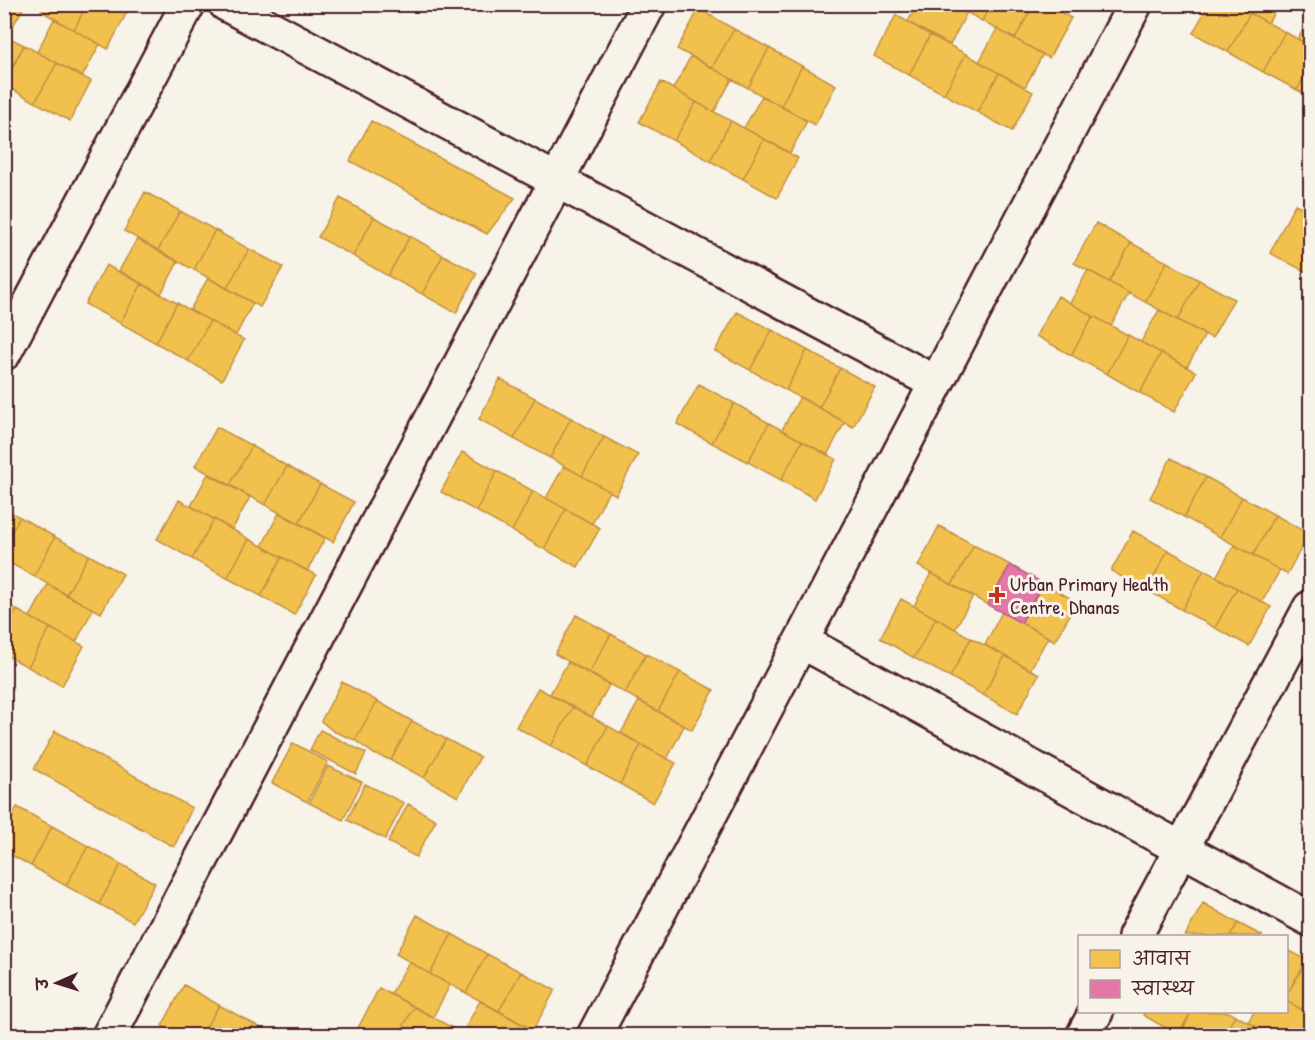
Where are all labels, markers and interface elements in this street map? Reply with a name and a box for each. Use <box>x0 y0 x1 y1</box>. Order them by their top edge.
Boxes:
place label: Urban Primary Health Centre, Dhanas <box>1010 570 1168 620</box>
marker: Urban Primary Health Centre, Dhanas <box>988 586 1006 604</box>
legend <box>1078 935 1288 1013</box>
text: आवास <box>1132 946 1191 971</box>
north arrow <box>27 953 87 1013</box>
text: स्वास्थ्य <box>1131 976 1195 1001</box>
text: उ <box>31 977 53 992</box>

